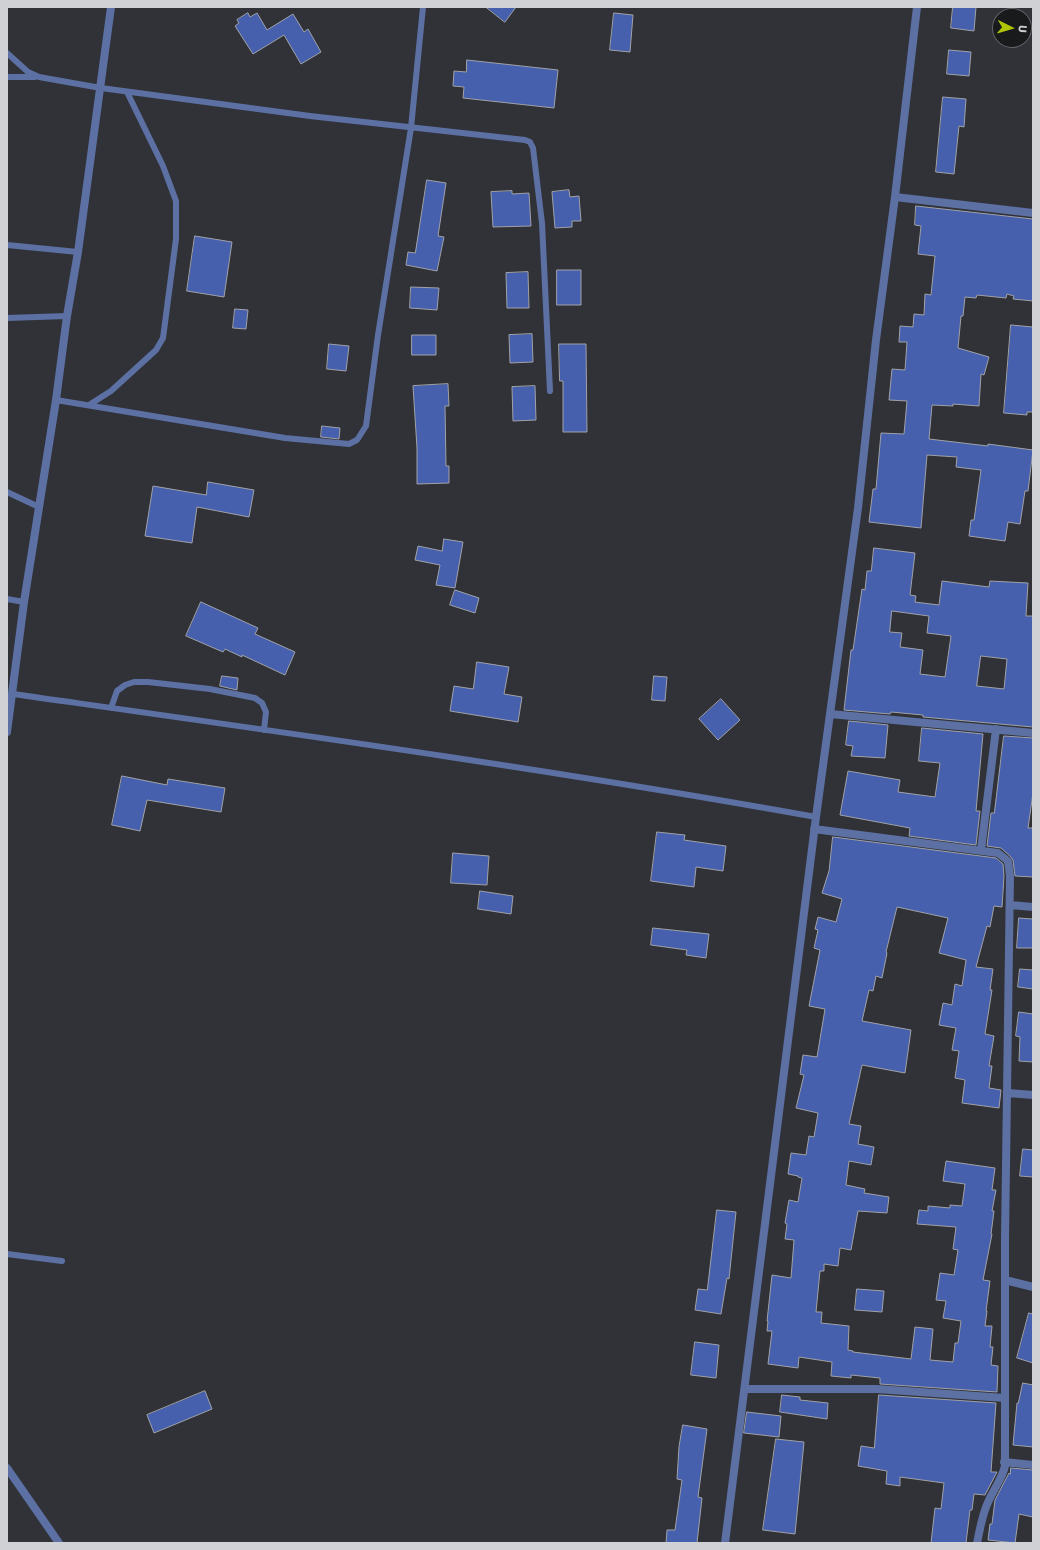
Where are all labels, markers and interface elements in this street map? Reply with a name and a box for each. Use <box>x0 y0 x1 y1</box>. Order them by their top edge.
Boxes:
north arrow <box>992 8 1032 48</box>
text: U <box>1015 24 1031 34</box>

